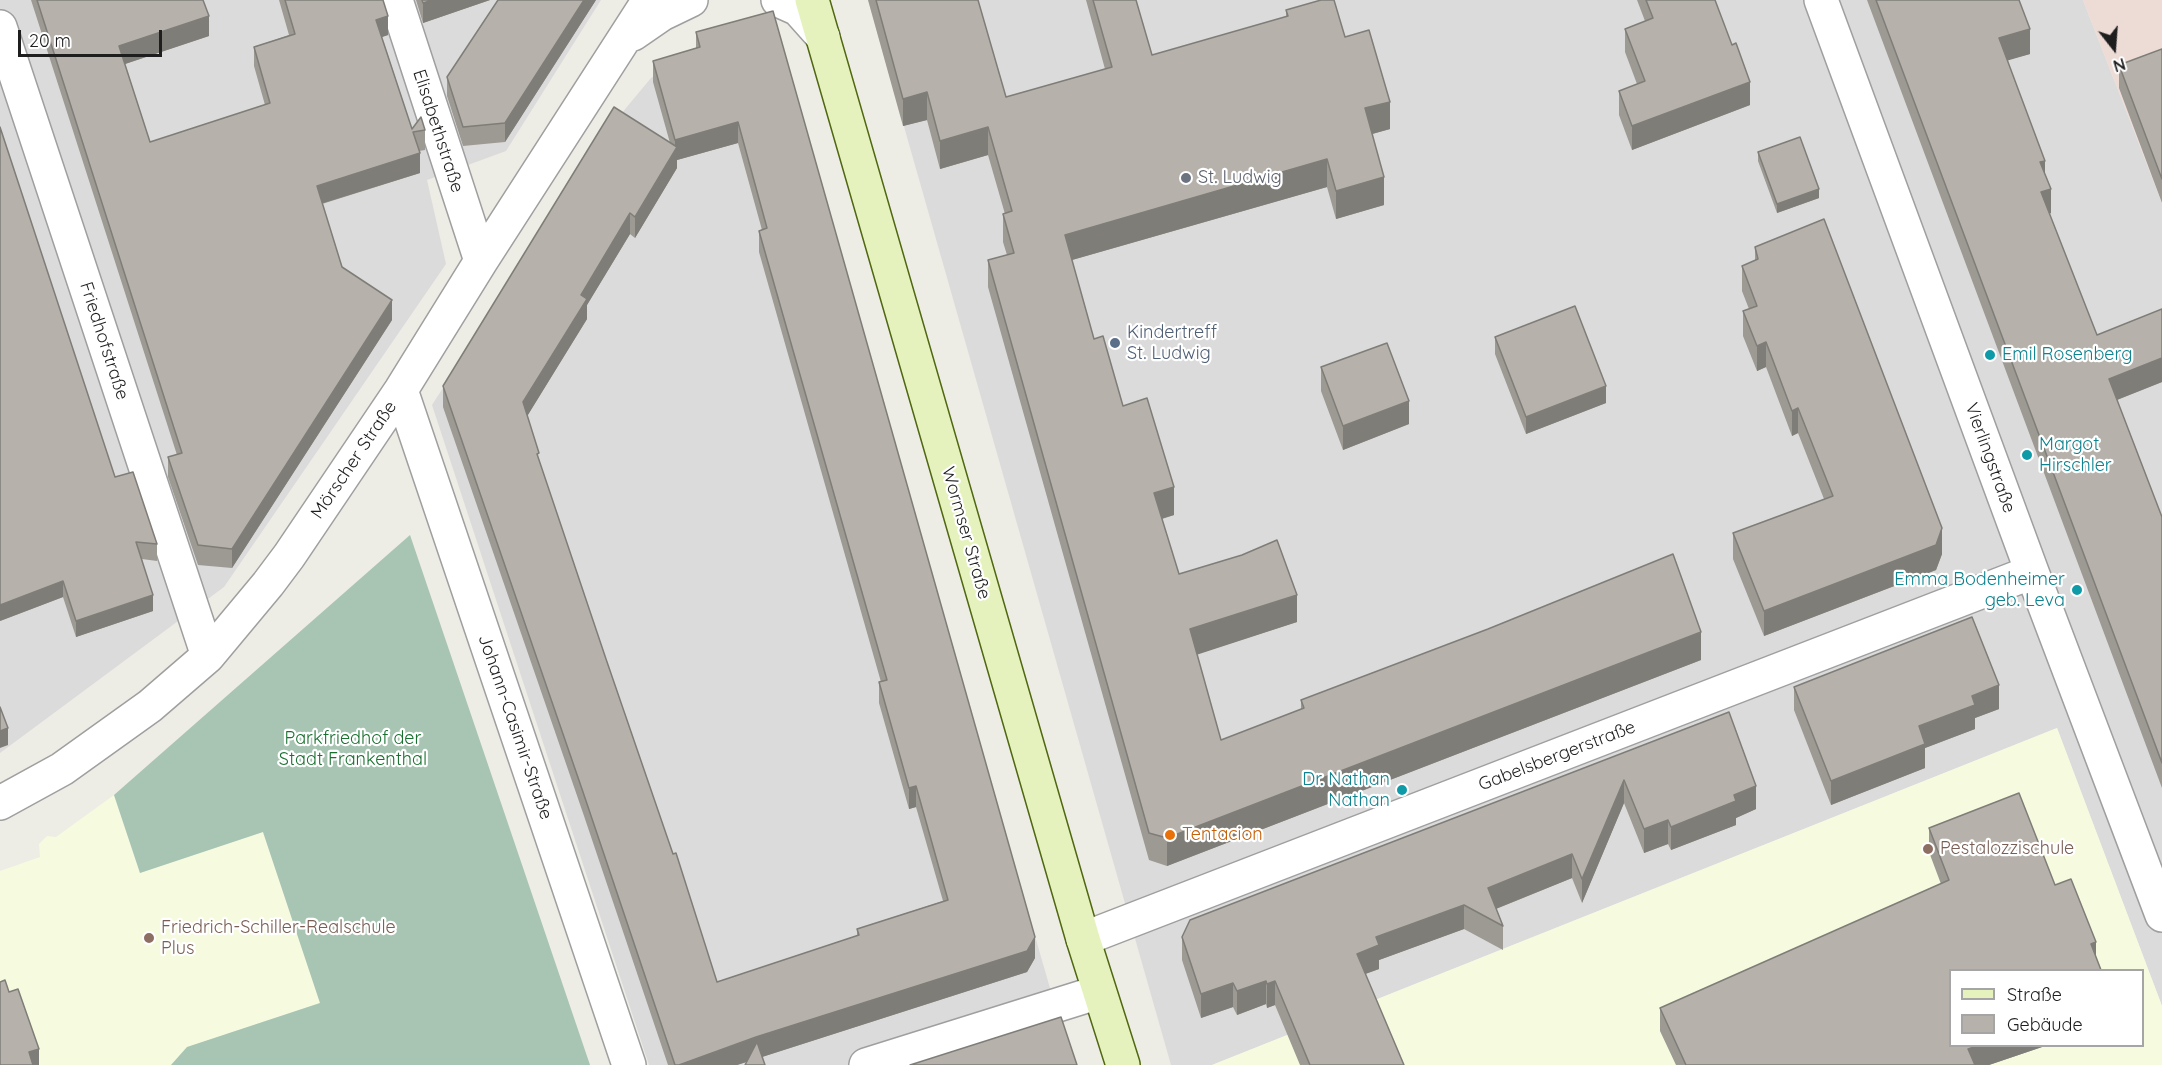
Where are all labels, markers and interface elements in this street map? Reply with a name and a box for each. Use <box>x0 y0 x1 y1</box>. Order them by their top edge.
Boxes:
scale bar <box>21 18 165 56</box>
north arrow <box>2084 18 2144 78</box>
text: 20 m <box>29 29 71 52</box>
text: N <box>2111 54 2128 76</box>
street label: Elisabethstraße <box>408 67 468 195</box>
place label: St. Ludwig <box>1198 167 1282 189</box>
marker: St. Ludwig <box>1179 171 1193 185</box>
street label: Friedhofstraße <box>75 279 133 403</box>
place label: Kindertreff St. Ludwig <box>1127 322 1217 364</box>
marker: Kindertreff St. Ludwig <box>1108 336 1122 350</box>
place label: Emil Rosenberg <box>2002 344 2132 366</box>
marker: Emil Rosenberg <box>1983 348 1997 362</box>
street label: Mörscher Straße <box>307 397 401 523</box>
street label: Vierlingstraße <box>1960 400 2020 516</box>
place label: Margot Hirschler <box>2039 434 2112 476</box>
marker: Margot Hirschler <box>2020 448 2034 462</box>
street label: Wormser Straße <box>937 464 995 602</box>
place label: Emma Bodenheimer geb. Leva <box>1894 569 2065 612</box>
marker: Emma Bodenheimer geb. Leva <box>2070 583 2084 597</box>
street label: Johann-Casimir-Straße <box>473 632 557 822</box>
street label: Gabelsbergerstraße <box>1476 716 1638 796</box>
park label: Parkfriedhof der Stadt Frankenthal <box>279 728 427 771</box>
place label: Dr. Nathan Nathan <box>1302 769 1390 812</box>
marker: Dr. Nathan Nathan <box>1395 783 1409 797</box>
place label: Tentacion <box>1182 824 1263 846</box>
marker: Tentacion <box>1163 828 1177 842</box>
place label: Pestalozzischule <box>1940 838 2074 860</box>
marker: Pestalozzischule <box>1921 842 1935 856</box>
place label: Friedrich-Schiller-Realschule Plus <box>161 917 396 960</box>
marker: Friedrich-Schiller-Realschule Plus <box>142 931 156 945</box>
legend <box>1949 969 2144 1047</box>
text: Straße <box>2007 983 2062 1006</box>
text: Gebäude <box>2007 1013 2083 1036</box>

